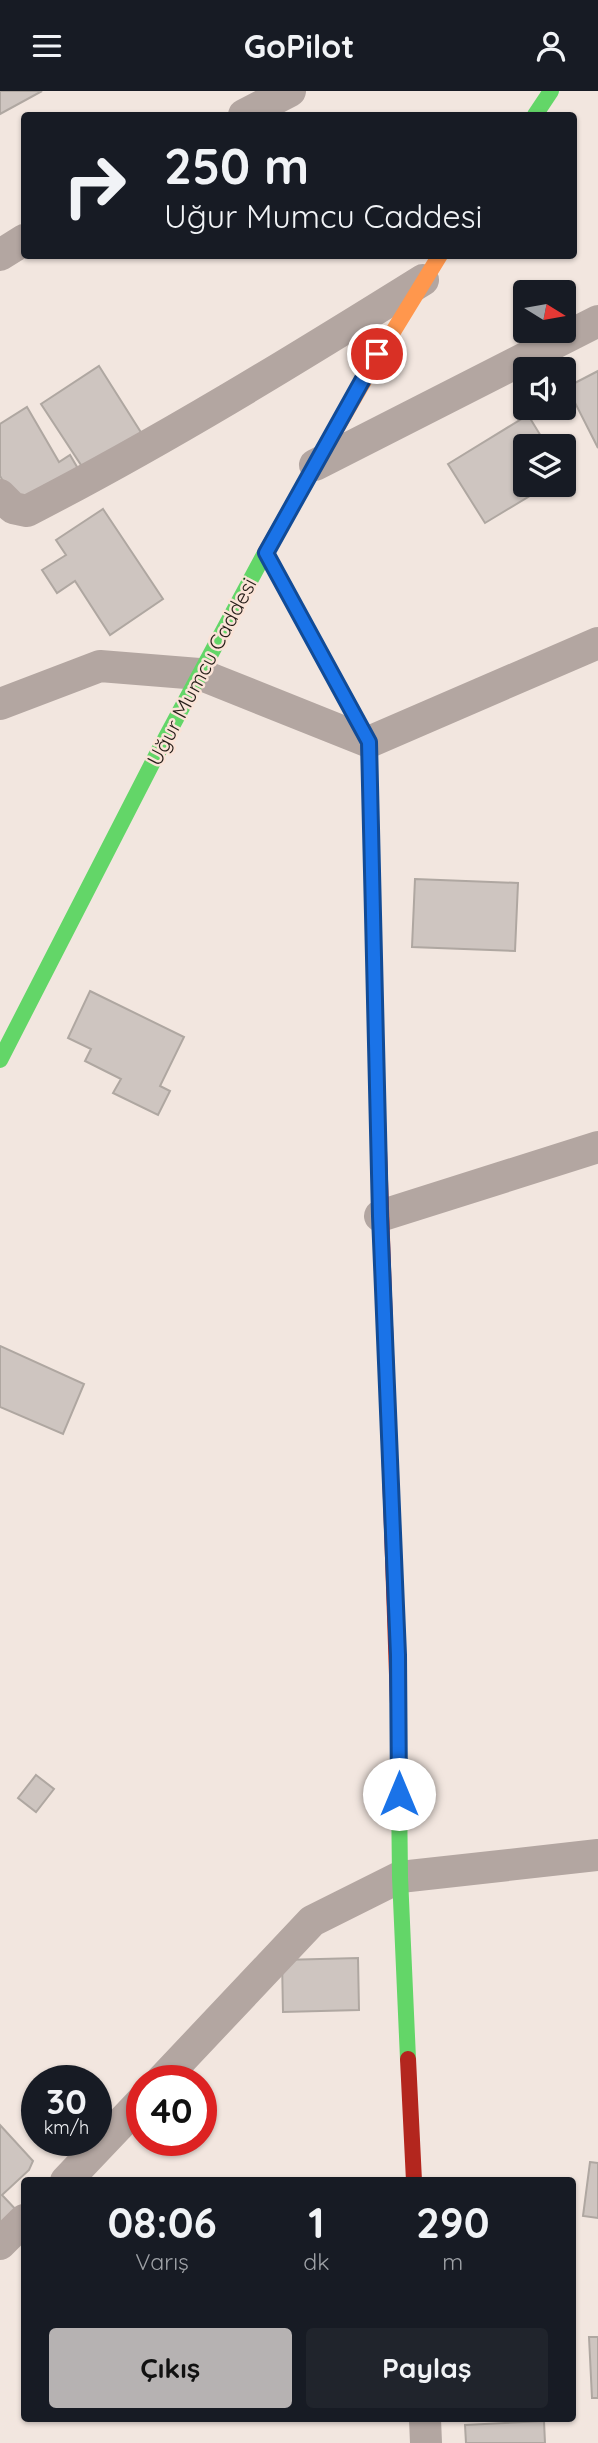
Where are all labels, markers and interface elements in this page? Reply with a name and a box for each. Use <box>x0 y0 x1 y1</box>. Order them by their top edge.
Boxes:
text: GoPilot <box>244 26 354 66</box>
icon: menu <box>28 27 66 65</box>
icon: person <box>532 27 570 65</box>
text: 250 m <box>164 135 309 196</box>
icon: right <box>49 140 140 231</box>
text: Uğur Mumcu Caddesi <box>164 196 482 236</box>
north arrow <box>513 280 576 343</box>
map controls <box>513 280 576 497</box>
pin <box>347 324 407 384</box>
icon: arrive <box>358 335 396 373</box>
button: sound <box>513 357 576 420</box>
button: layers <box>513 434 576 497</box>
street label: Uğur Mumcu Caddesi <box>141 573 262 770</box>
position arrow <box>362 1757 436 1831</box>
speed limit sign: 40 <box>126 2065 217 2156</box>
text: 30 <box>46 2079 87 2123</box>
text: km/h <box>44 2116 89 2139</box>
text: 08:06 <box>107 2196 217 2249</box>
text: 1 <box>308 2196 325 2249</box>
text: 290 <box>416 2196 490 2249</box>
text: Varış <box>135 2247 189 2276</box>
text: dk <box>303 2247 329 2276</box>
text: m <box>442 2247 463 2276</box>
button: Çıkış <box>49 2328 292 2408</box>
button: Paylaş <box>306 2328 548 2408</box>

